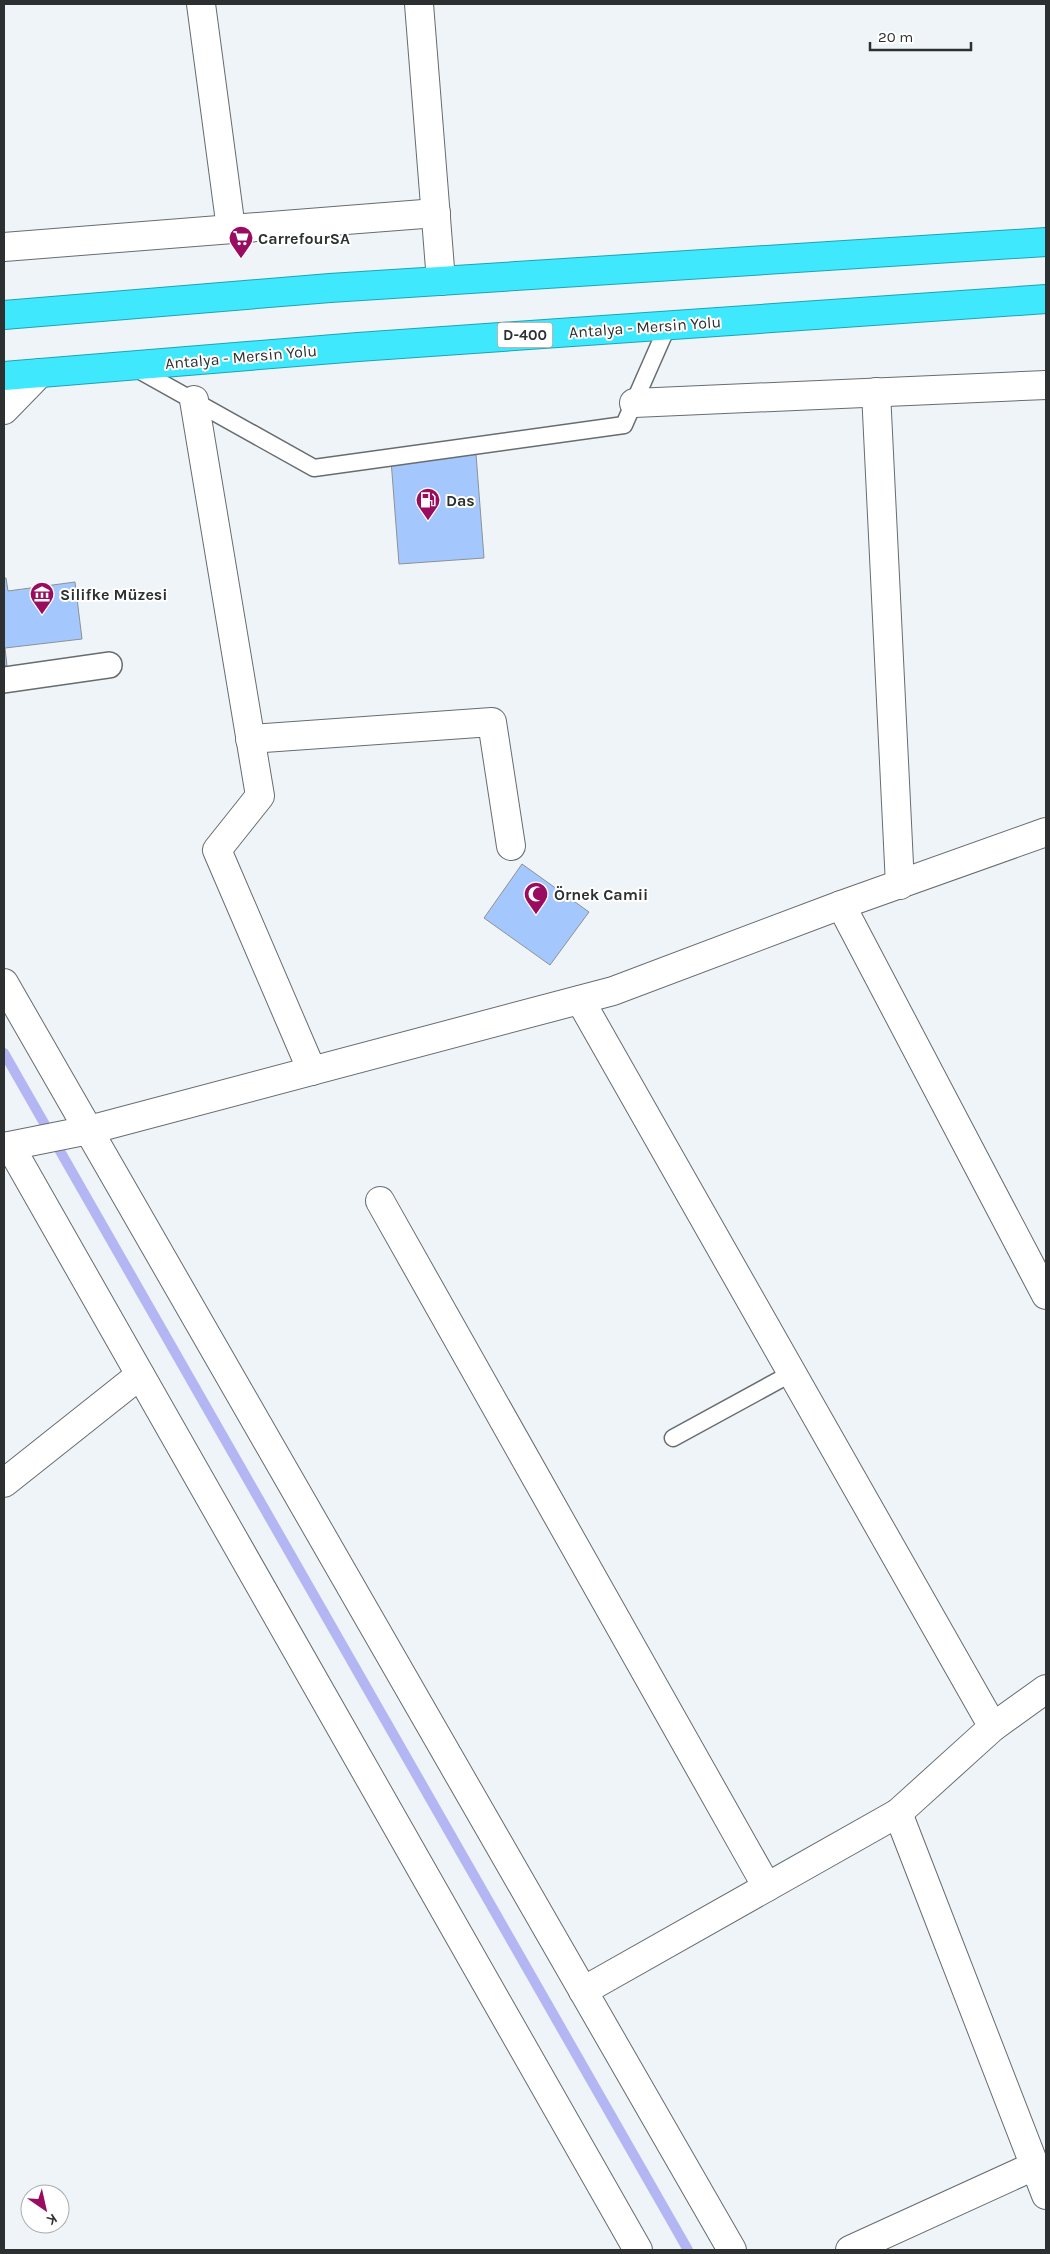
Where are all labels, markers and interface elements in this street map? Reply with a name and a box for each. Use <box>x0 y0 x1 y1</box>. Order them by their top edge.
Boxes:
scale bar <box>870 20 971 52</box>
text: 20 m <box>878 28 913 46</box>
supermarket icon: CarrefourSA <box>228 225 254 259</box>
place label: CarrefourSA <box>258 229 350 248</box>
street label: Antalya - Mersin Yolu <box>568 312 722 342</box>
road number: D-400 <box>498 322 552 348</box>
street label: Antalya - Mersin Yolu <box>164 341 318 373</box>
fuel station icon: Das <box>415 487 441 521</box>
place label: Das <box>446 491 475 510</box>
museum icon: Silifke Müzesi <box>29 581 55 615</box>
place label: Silifke Müzesi <box>60 585 168 604</box>
mosque icon: Örnek Camii <box>523 881 549 915</box>
place label: Örnek Camii <box>554 885 648 904</box>
north arrow <box>20 2184 70 2234</box>
text: K <box>43 2210 61 2229</box>

